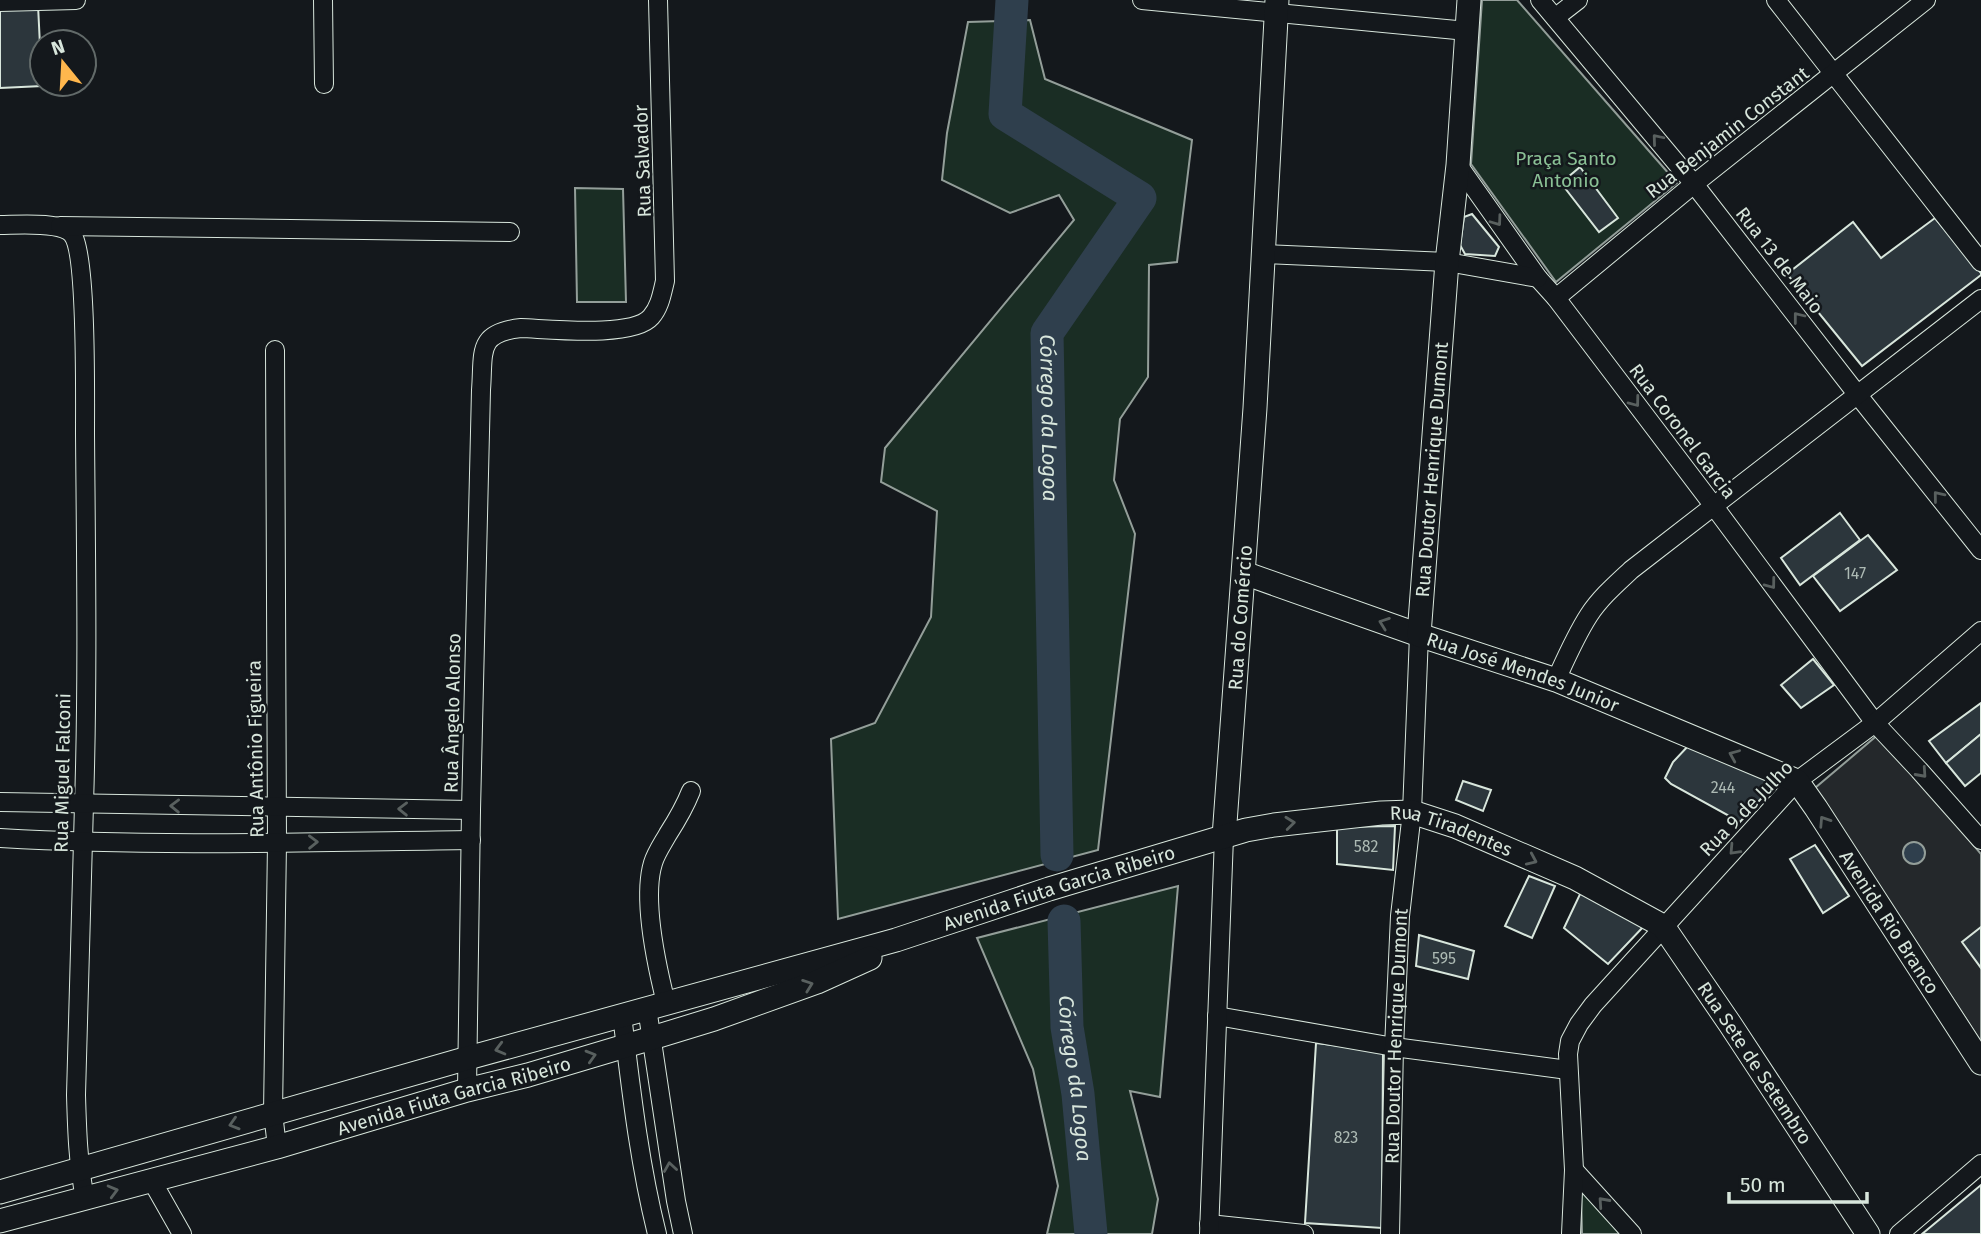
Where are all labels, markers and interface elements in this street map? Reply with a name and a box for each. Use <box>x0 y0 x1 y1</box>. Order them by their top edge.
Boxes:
north arrow <box>28 28 98 98</box>
text: N <box>48 34 67 60</box>
street label: Rua Benjamin Constant <box>1641 61 1814 203</box>
street label: Rua Salvador <box>629 103 656 218</box>
one-way arrow <box>1653 134 1665 147</box>
park label: Praça Santo Antonio <box>1515 147 1617 192</box>
street label: Rua 13 de Maio <box>1731 202 1828 318</box>
one-way arrow <box>1489 213 1501 226</box>
one-way arrow <box>1793 313 1806 325</box>
water label: Córrego da Logoa <box>1034 334 1063 502</box>
street label: Rua Doutor Henrique Dumont <box>1411 341 1453 598</box>
street label: Rua Coronel Garcia <box>1624 359 1741 503</box>
one-way arrow <box>1626 394 1639 407</box>
one-way arrow <box>1934 492 1947 504</box>
street label: Rua do Comércio <box>1224 544 1257 691</box>
house number: 147 <box>1844 564 1866 583</box>
one-way arrow <box>1763 576 1776 589</box>
one-way arrow <box>1378 617 1390 631</box>
street label: Rua José Mendes Junior <box>1424 627 1623 717</box>
street label: Rua Ângelo Alonso <box>440 633 465 793</box>
street label: Rua Antônio Figueira <box>242 660 269 838</box>
street label: Rua Miguel Falconi <box>50 693 75 853</box>
one-way arrow <box>1728 749 1741 763</box>
street label: Rua 9 de Julho <box>1695 756 1798 861</box>
one-way arrow <box>1913 765 1926 778</box>
house number: 244 <box>1711 778 1736 797</box>
one-way arrow <box>170 798 181 813</box>
one-way arrow <box>397 801 408 817</box>
street label: Rua Tiradentes <box>1389 801 1516 861</box>
one-way arrow <box>1285 816 1296 831</box>
one-way arrow <box>1820 816 1833 829</box>
one-way arrow <box>308 835 319 850</box>
house number: 582 <box>1354 837 1378 856</box>
street label: Avenida Fiuta Garcia Ribeiro <box>940 841 1178 935</box>
one-way arrow <box>1729 842 1742 855</box>
street label: Avenida Rio Branco <box>1835 846 1944 998</box>
one-way arrow <box>1525 852 1538 866</box>
street label: Rua Doutor Henrique Dumont <box>1380 907 1413 1164</box>
house number: 595 <box>1432 949 1456 968</box>
street label: Rua Sete de Setembro <box>1692 977 1817 1149</box>
one-way arrow <box>801 979 813 993</box>
water label: Córrego da Logoa <box>1053 995 1097 1163</box>
one-way arrow <box>494 1041 506 1055</box>
one-way arrow <box>585 1049 597 1064</box>
street label: Avenida Fiuta Garcia Ribeiro <box>335 1052 574 1140</box>
one-way arrow <box>228 1116 240 1131</box>
house number: 823 <box>1334 1128 1358 1147</box>
scale bar <box>1729 1160 1867 1204</box>
one-way arrow <box>663 1161 678 1173</box>
text: 50 m <box>1740 1172 1786 1198</box>
one-way arrow <box>107 1185 119 1199</box>
one-way arrow <box>1599 1197 1611 1210</box>

